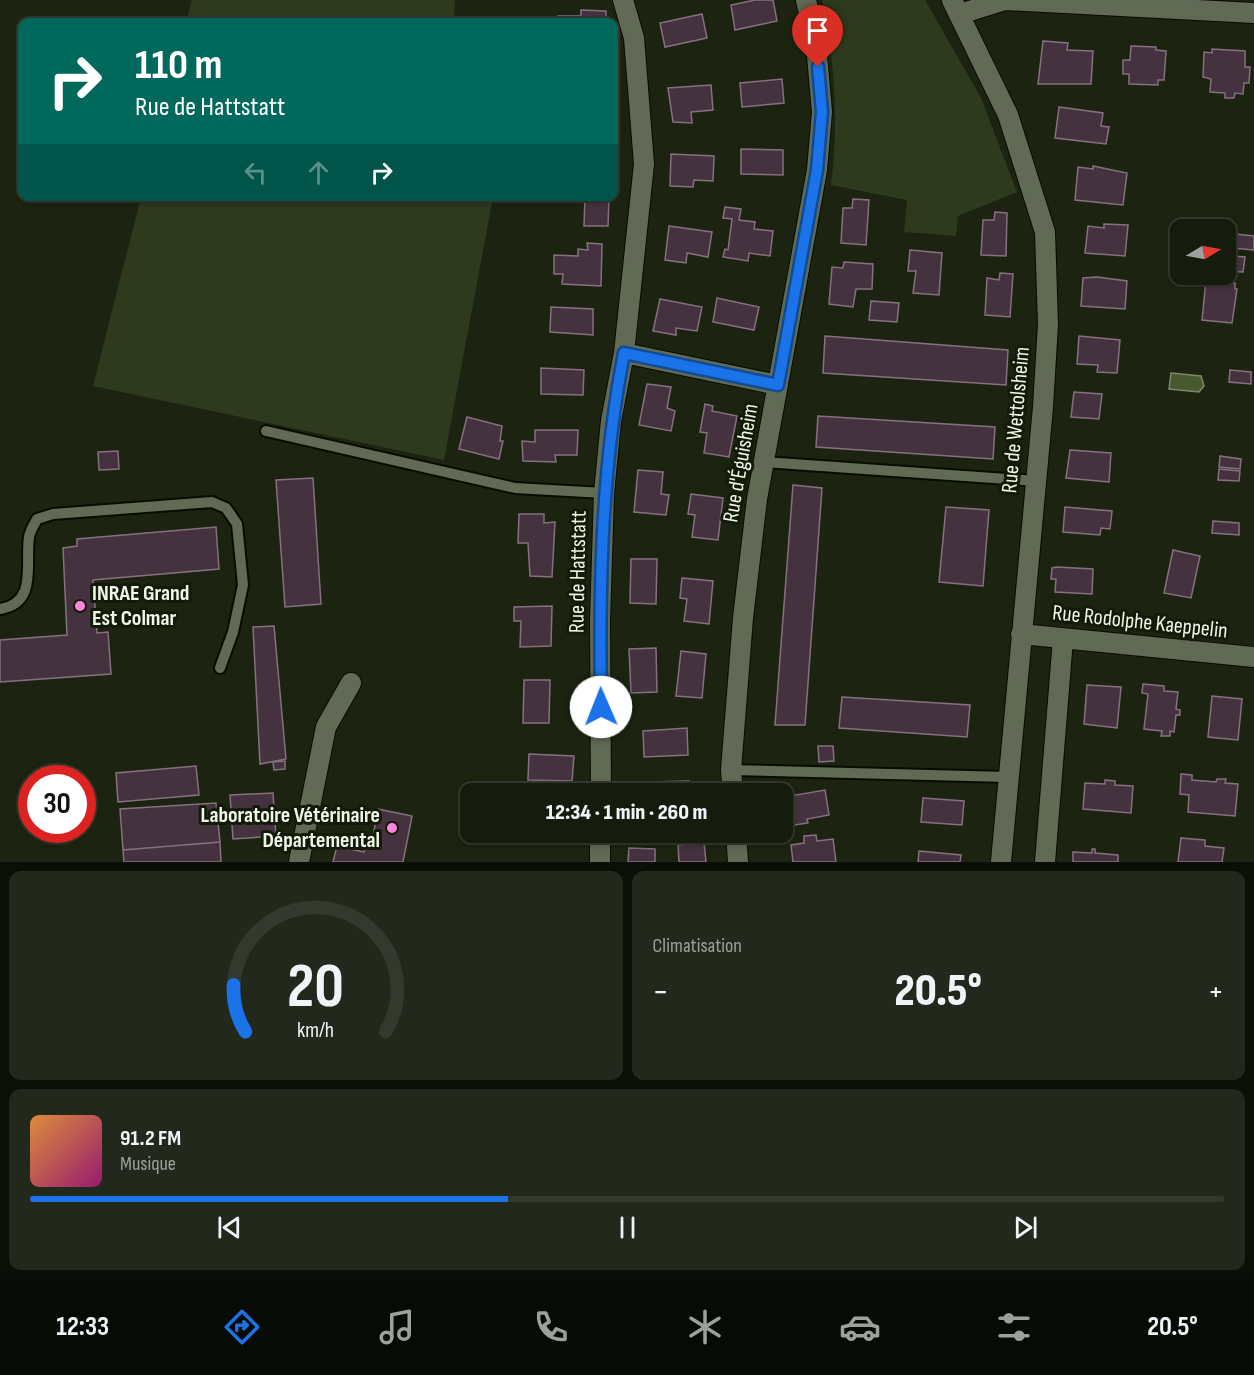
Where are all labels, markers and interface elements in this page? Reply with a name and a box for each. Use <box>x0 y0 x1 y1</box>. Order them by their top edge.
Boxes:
pin <box>792 5 843 67</box>
icon: arrive <box>801 14 834 47</box>
text: 110 m <box>135 40 222 91</box>
icon: right <box>36 42 114 120</box>
text: Rue de Hattstatt <box>135 91 285 123</box>
icon: left <box>239 156 272 189</box>
icon: ahead <box>302 156 335 189</box>
icon: right <box>365 156 398 189</box>
north arrow <box>1170 219 1236 285</box>
map controls <box>1170 219 1236 285</box>
street label: Rue de Wettolsheim <box>996 346 1036 494</box>
street label: Rue d'Éguisheim <box>717 402 765 524</box>
street label: Rue de Hattstatt <box>563 510 593 633</box>
place label: INRAE Grand Est Colmar <box>92 580 189 632</box>
marker: INRAE Grand Est Colmar <box>73 599 87 613</box>
street label: Rue Rodolphe Kaeppelin <box>1051 599 1229 645</box>
position arrow <box>569 675 633 739</box>
speed limit sign: 30 <box>18 765 96 843</box>
text: 12:34 · 1 min · 260 m <box>546 799 707 826</box>
place label: Laboratoire Vétérinaire Départemental <box>201 802 380 854</box>
marker: Laboratoire Vétérinaire Départemental <box>385 821 399 835</box>
text: Climatisation <box>653 934 742 958</box>
text: 20 <box>287 950 344 1025</box>
text: 20.5° <box>895 964 982 1019</box>
text: − <box>653 972 669 1012</box>
text: + <box>1208 972 1224 1012</box>
text: km/h <box>297 1019 334 1044</box>
text: 91.2 FM <box>120 1125 181 1152</box>
text: Musique <box>120 1152 176 1176</box>
icon: previous <box>213 1211 246 1244</box>
icon: pause <box>611 1211 644 1244</box>
icon: next <box>1009 1211 1042 1244</box>
icon: directions <box>221 1306 263 1348</box>
icon: music <box>376 1306 418 1348</box>
icon: phone <box>530 1306 572 1348</box>
icon: climate <box>684 1306 726 1348</box>
icon: car <box>839 1306 881 1348</box>
icon: filters <box>993 1306 1035 1348</box>
text: 12:33 <box>56 1311 109 1343</box>
text: 20.5° <box>1147 1311 1198 1343</box>

